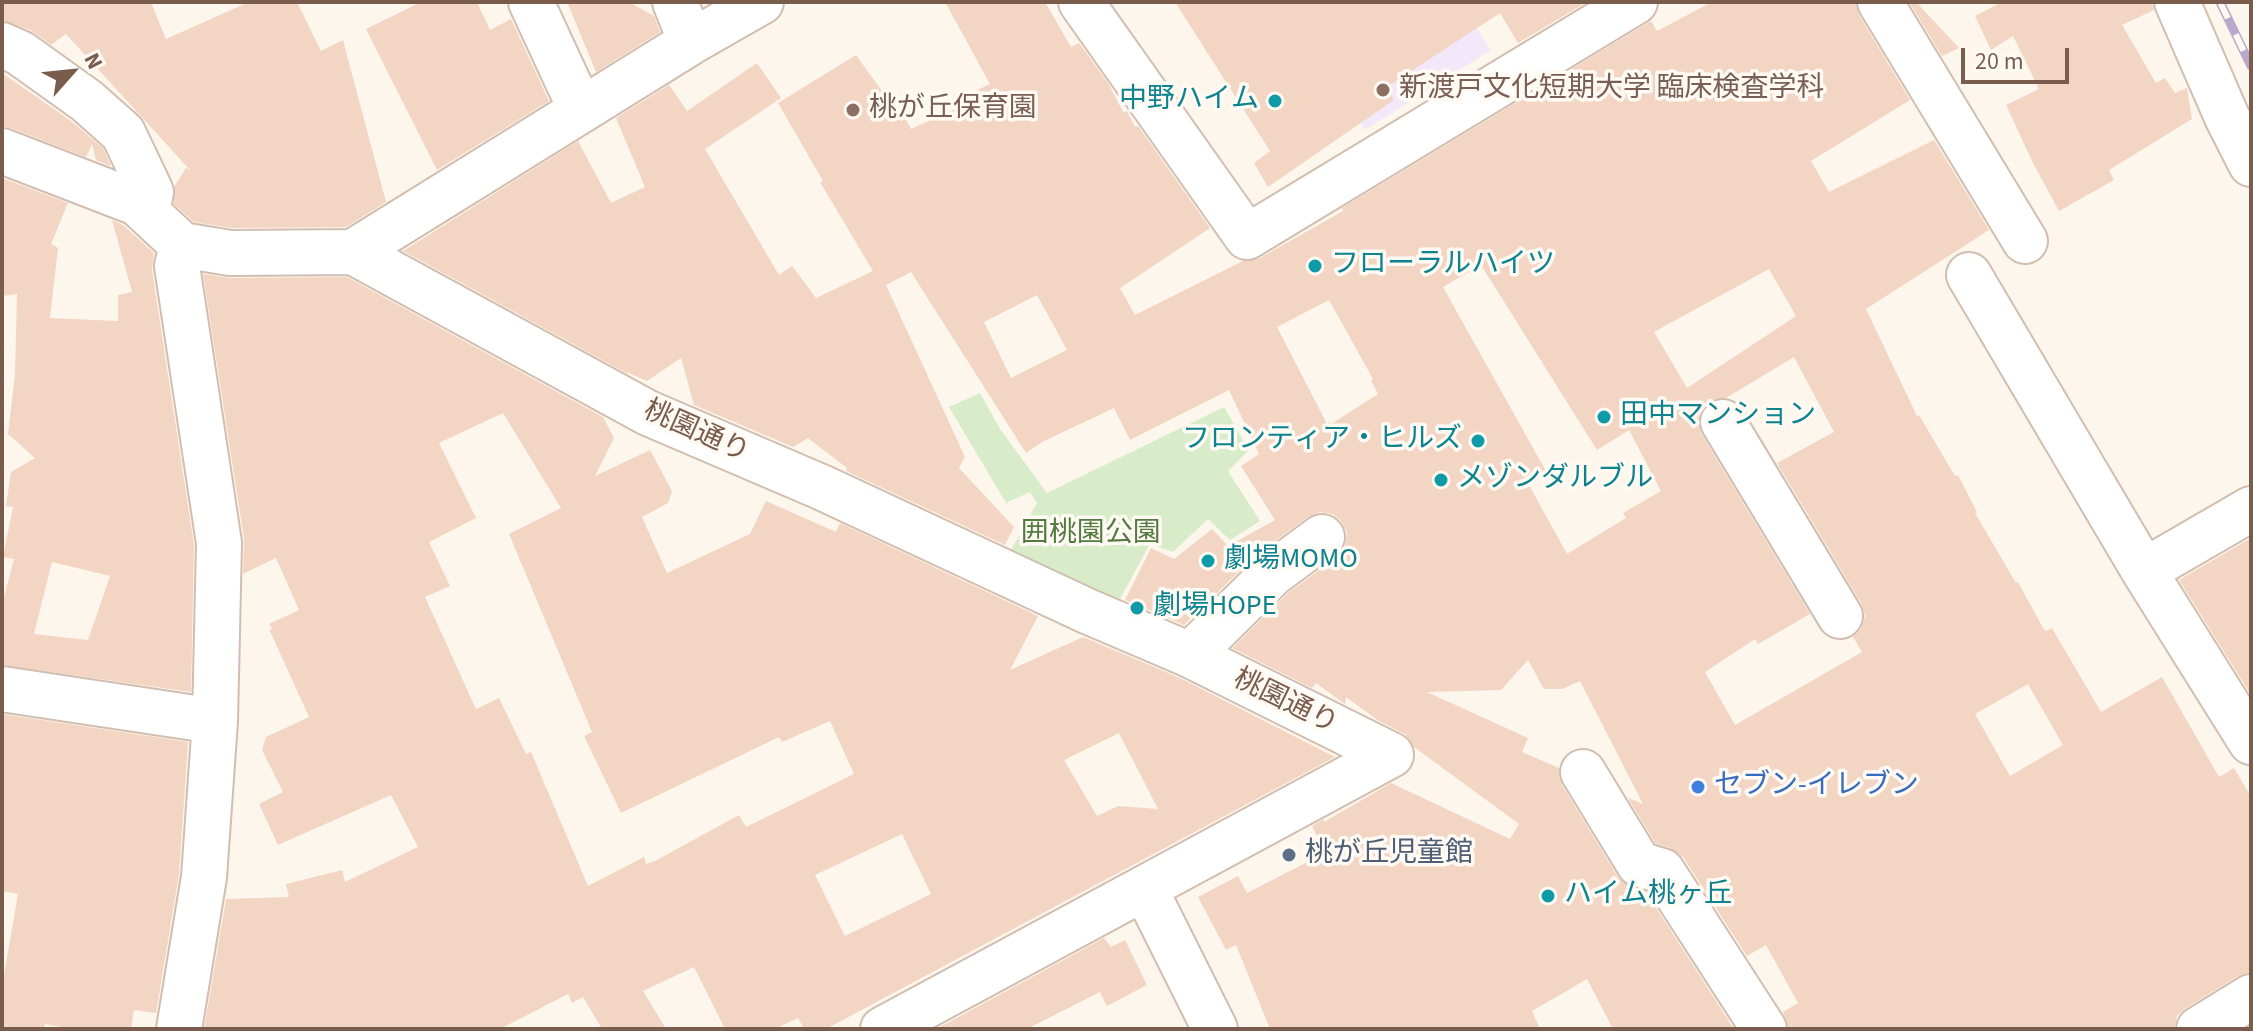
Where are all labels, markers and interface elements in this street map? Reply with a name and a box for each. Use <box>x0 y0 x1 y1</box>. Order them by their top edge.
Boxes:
north arrow <box>32 32 112 112</box>
scale bar <box>1965 32 2073 82</box>
text: 20 m <box>1975 44 2024 79</box>
text: N <box>76 47 111 75</box>
place label: 新渡戸文化短期大学 臨床検査学科 <box>1399 73 1825 107</box>
marker: 新渡戸文化短期大学 臨床検査学科 <box>1374 81 1392 99</box>
place label: 中野ハイム <box>1119 84 1259 118</box>
marker: 中野ハイム <box>1266 92 1284 110</box>
place label: 桃が丘保育園 <box>869 93 1037 127</box>
marker: 桃が丘保育園 <box>844 101 862 119</box>
place label: フローラルハイツ <box>1331 249 1555 283</box>
marker: フローラルハイツ <box>1306 257 1324 275</box>
street label: 桃園通り <box>638 395 754 471</box>
place label: 田中マンション <box>1620 400 1816 434</box>
marker: 田中マンション <box>1595 408 1613 426</box>
place label: フロンティア・ヒルズ <box>1182 424 1462 458</box>
marker: フロンティア・ヒルズ <box>1469 432 1487 450</box>
place label: メゾンダルブル <box>1457 463 1653 497</box>
marker: メゾンダルブル <box>1432 471 1450 489</box>
park label: 囲桃園公園 <box>1021 518 1161 552</box>
place label: 劇場MOMO <box>1224 544 1358 578</box>
marker: 劇場MOMO <box>1199 552 1217 570</box>
place label: 劇場HOPE <box>1153 591 1276 625</box>
marker: 劇場HOPE <box>1128 599 1146 617</box>
street label: 桃園通り <box>1227 663 1343 743</box>
place label: セブン-イレブン <box>1714 770 1919 804</box>
marker: セブン-イレブン <box>1689 778 1707 796</box>
place label: 桃が丘児童館 <box>1305 838 1473 872</box>
marker: 桃が丘児童館 <box>1280 846 1298 864</box>
place label: ハイム桃ヶ丘 <box>1564 879 1732 913</box>
marker: ハイム桃ヶ丘 <box>1539 887 1557 905</box>

